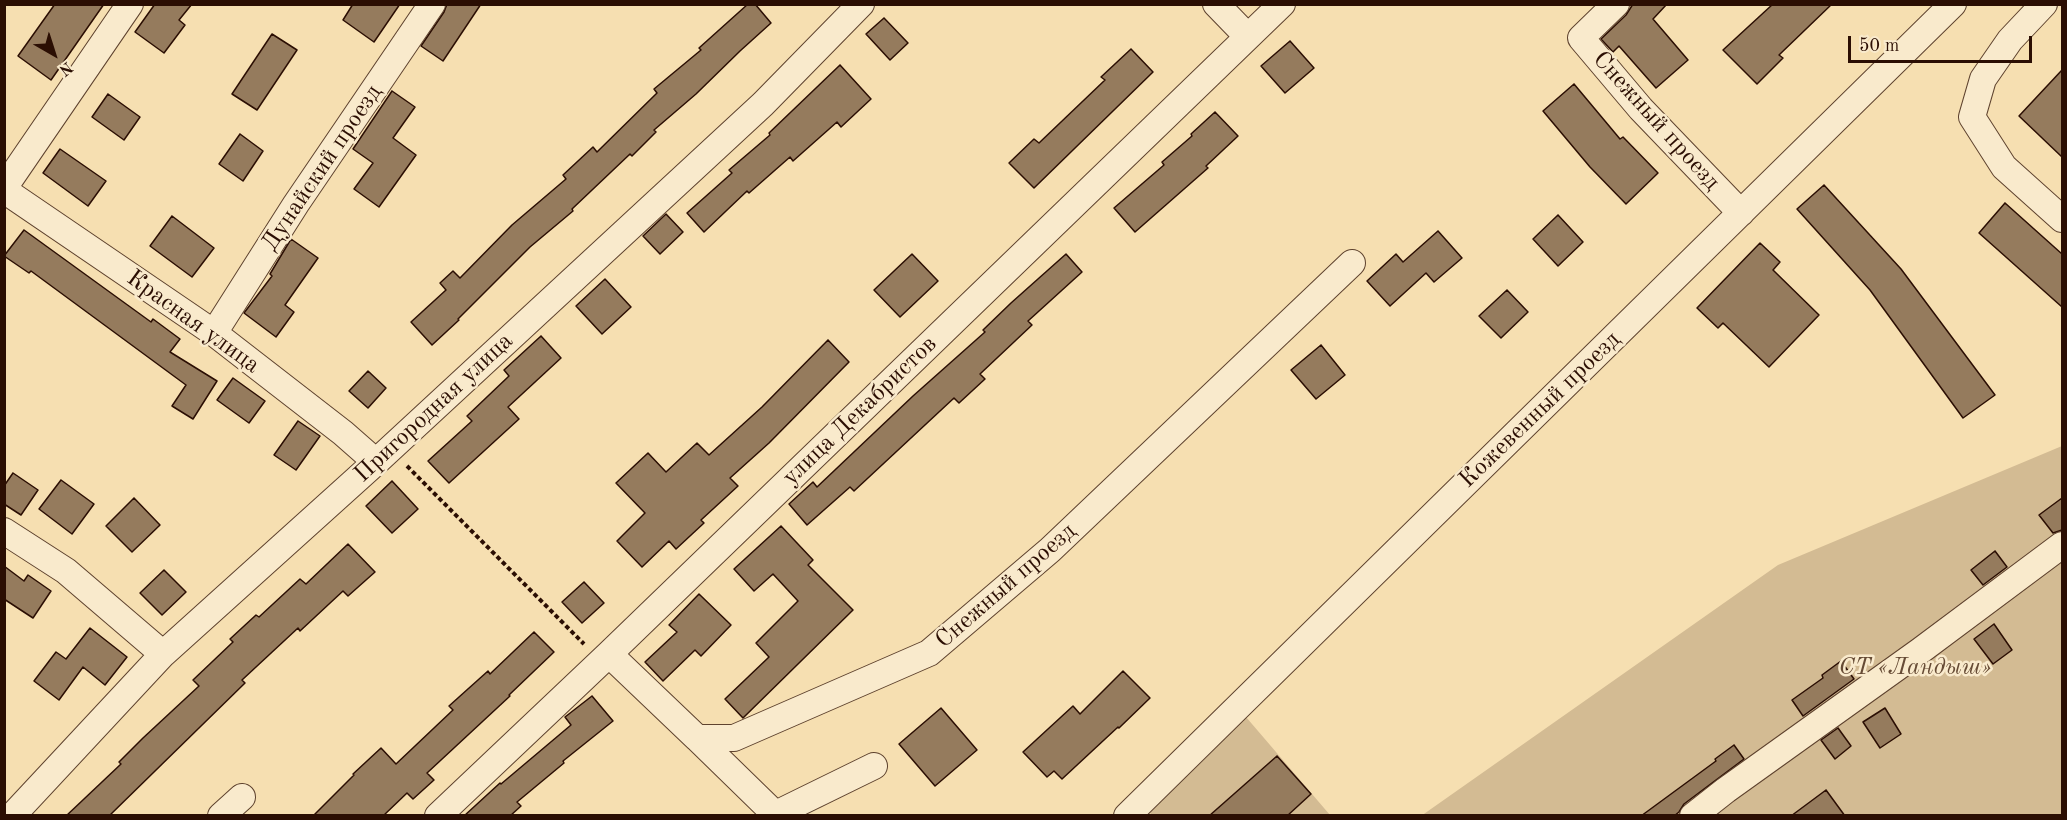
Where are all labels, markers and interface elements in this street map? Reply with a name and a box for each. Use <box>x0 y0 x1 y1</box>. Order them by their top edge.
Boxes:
north arrow <box>24 24 84 84</box>
scale bar <box>1851 24 2036 62</box>
text: 50 m <box>1859 37 1899 55</box>
street label: Снежный проезд <box>1586 46 1726 196</box>
text: N <box>56 58 75 78</box>
street label: Дунайский проезд <box>256 79 388 257</box>
street label: Красная улица <box>121 264 265 380</box>
street label: Кожевенный проезд <box>1453 326 1627 494</box>
street label: Пригородная улица <box>349 327 519 489</box>
street label: улица Декабристов <box>777 330 943 492</box>
street label: Снежный проезд <box>930 517 1082 655</box>
park label: СТ «Ландыш» <box>1838 654 1992 682</box>

